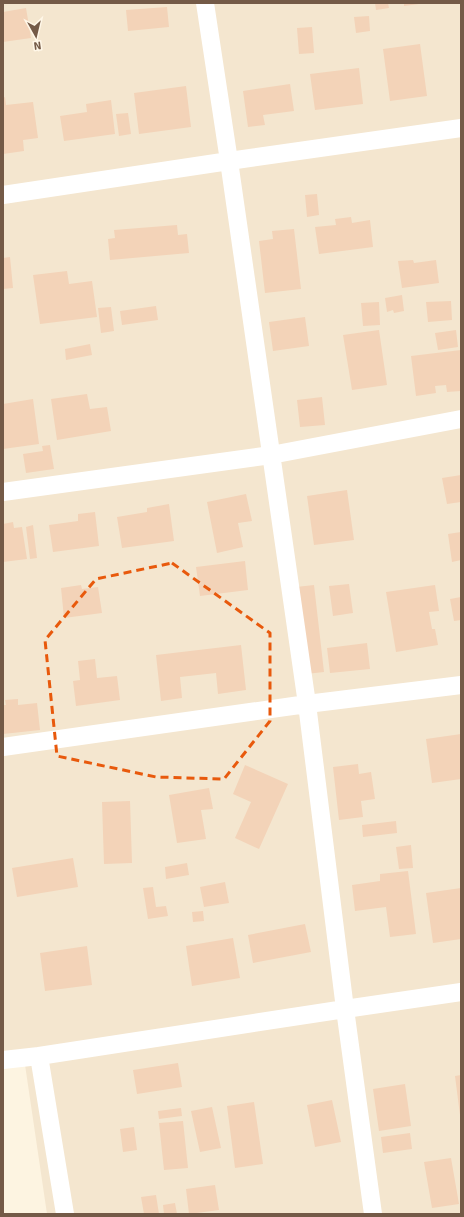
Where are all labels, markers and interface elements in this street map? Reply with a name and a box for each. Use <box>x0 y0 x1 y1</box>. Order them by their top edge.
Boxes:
north arrow <box>16 16 56 56</box>
text: N <box>33 38 42 52</box>

